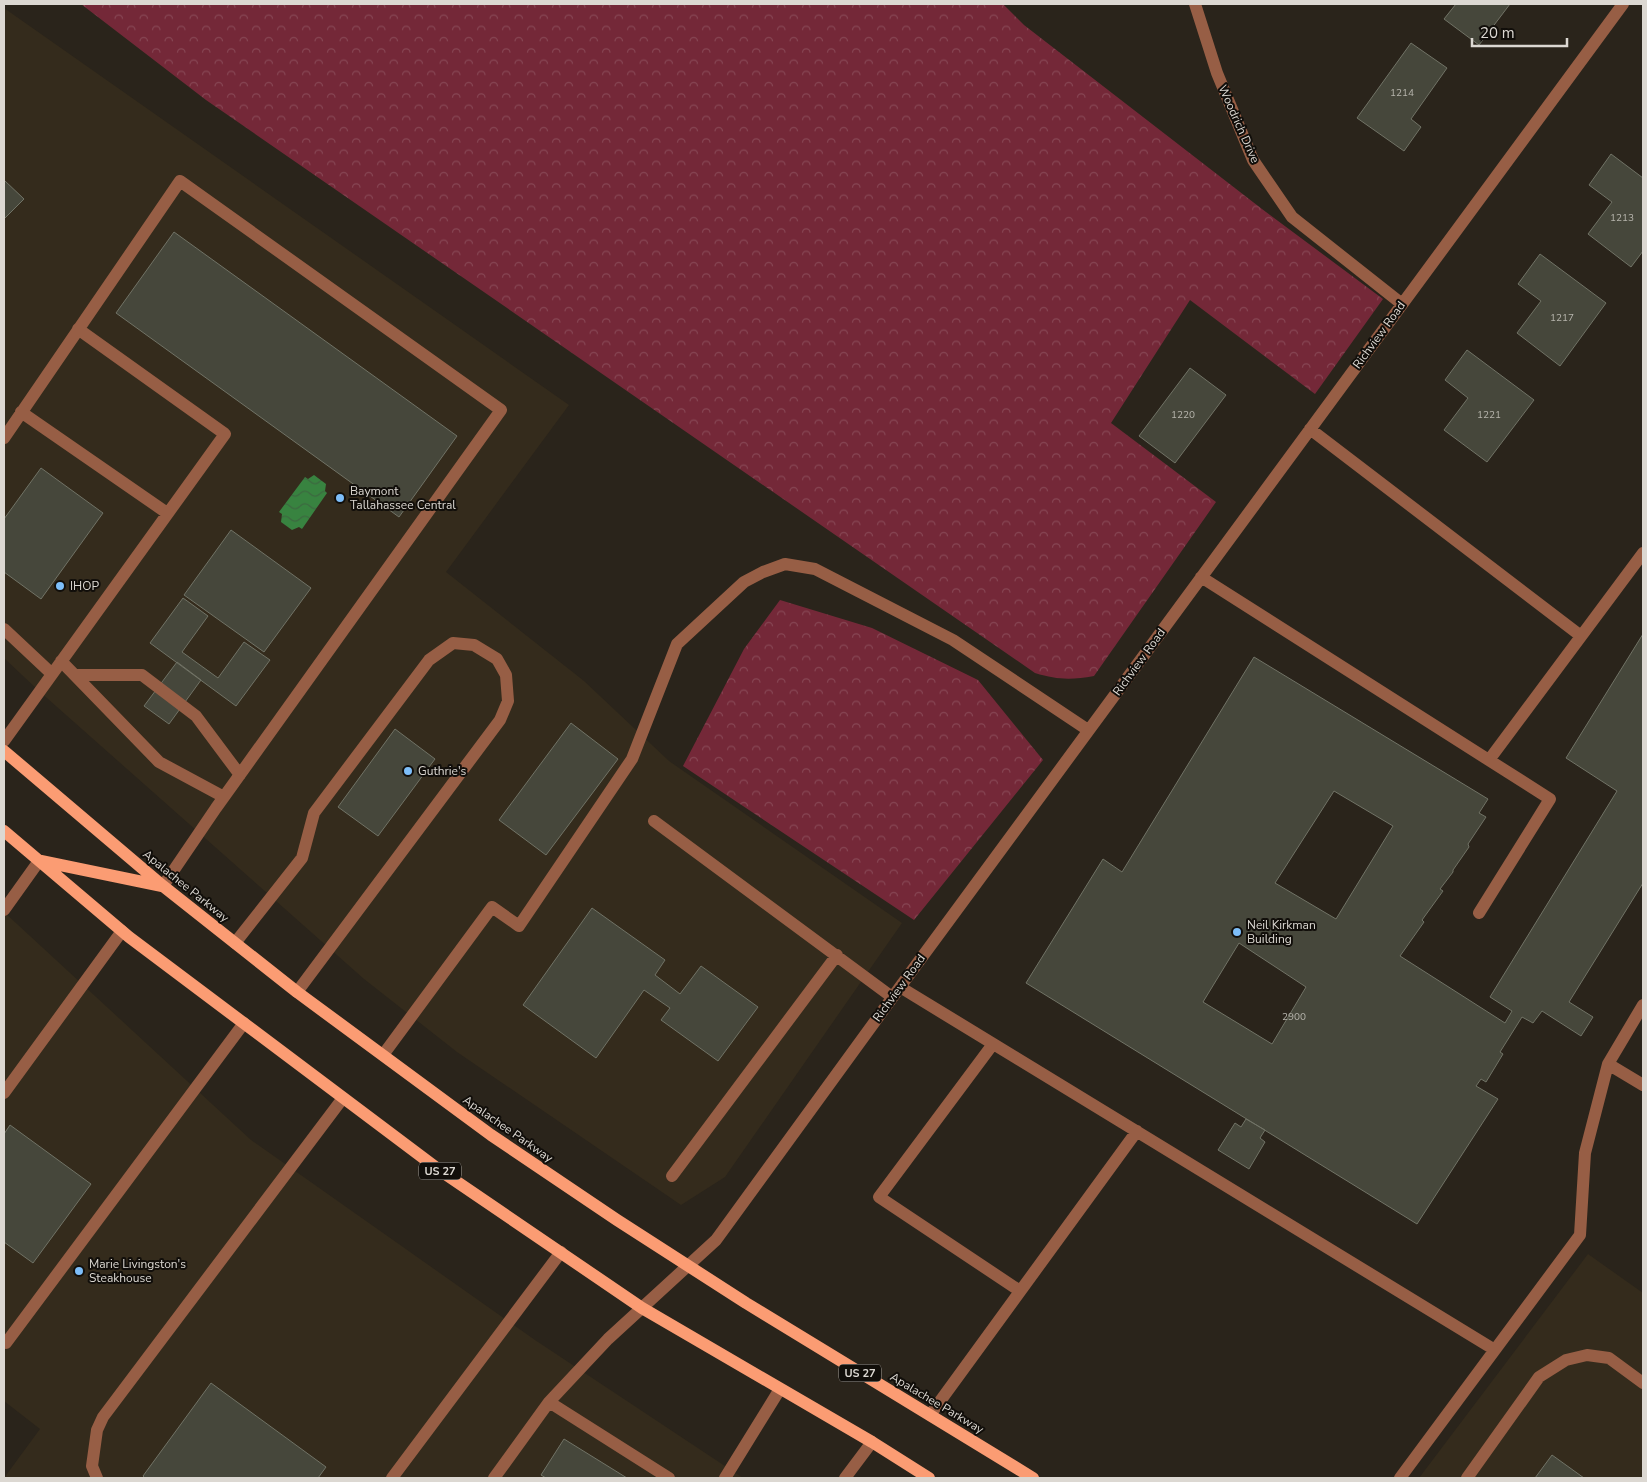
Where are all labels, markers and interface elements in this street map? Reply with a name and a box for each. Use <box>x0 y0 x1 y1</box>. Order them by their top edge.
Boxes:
scale bar <box>1472 15 1567 47</box>
text: 20 m <box>1480 23 1515 43</box>
street label: Woodrich Drive <box>1215 82 1263 166</box>
house number: 1214 <box>1390 86 1414 100</box>
house number: 1213 <box>1610 211 1634 225</box>
street label: Richview Road <box>1349 298 1409 372</box>
house number: 1217 <box>1550 311 1574 325</box>
house number: 1220 <box>1171 408 1195 422</box>
house number: 1221 <box>1477 408 1501 422</box>
place label: Baymont Tallahassee Central <box>350 483 456 513</box>
marker: Baymont Tallahassee Central <box>334 492 346 504</box>
place label: IHOP <box>70 578 99 594</box>
marker: IHOP <box>54 580 66 592</box>
street label: Richview Road <box>1109 625 1169 699</box>
place label: Guthrie's <box>418 763 467 779</box>
marker: Guthrie's <box>402 765 414 777</box>
street label: Apalachee Parkway <box>140 846 233 926</box>
place label: Neil Kirkman Building <box>1247 917 1316 947</box>
marker: Neil Kirkman Building <box>1231 926 1243 938</box>
street label: Richview Road <box>869 951 929 1025</box>
house number: 2900 <box>1282 1010 1306 1024</box>
street label: Apalachee Parkway <box>460 1092 557 1167</box>
road number: US 27 <box>419 1162 461 1180</box>
place label: Marie Livingston's Steakhouse <box>89 1256 186 1286</box>
marker: Marie Livingston's Steakhouse <box>73 1265 85 1277</box>
road number: US 27 <box>839 1365 881 1382</box>
street label: Apalachee Parkway <box>887 1369 987 1438</box>

